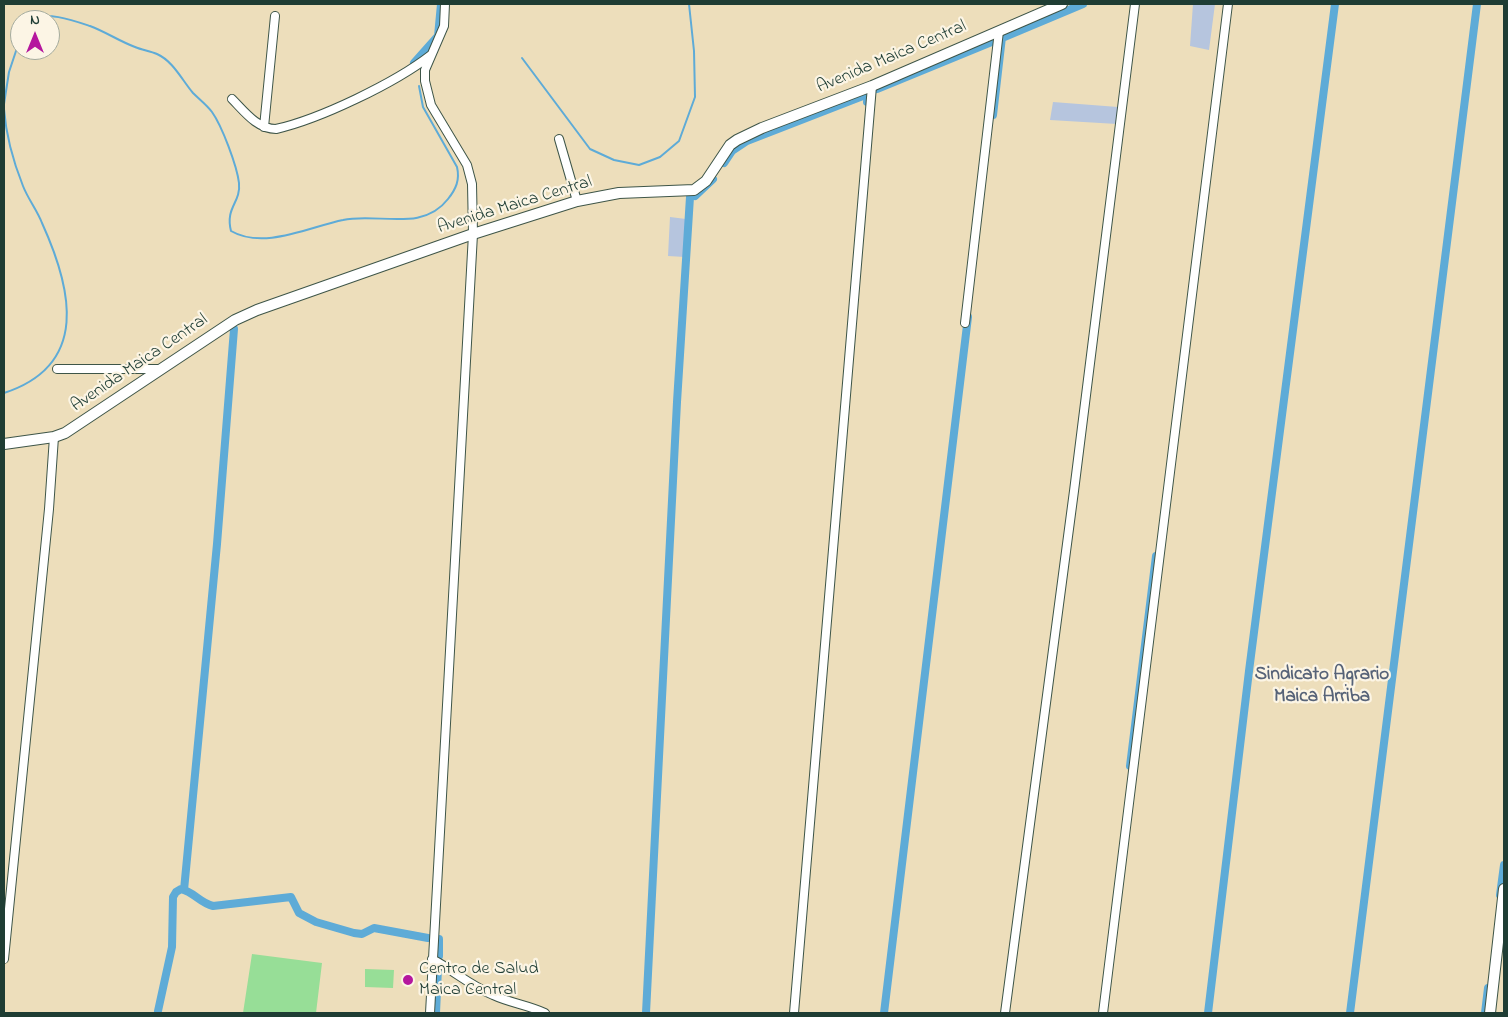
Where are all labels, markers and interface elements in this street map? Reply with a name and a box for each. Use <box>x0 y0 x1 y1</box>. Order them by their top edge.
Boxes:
north arrow <box>10 10 60 60</box>
text: N <box>30 10 40 31</box>
street label: Avenida Maica Central <box>814 17 970 99</box>
street label: Avenida Maica Central <box>435 172 595 240</box>
street label: Avenida Maica Central <box>67 310 213 418</box>
district label: Sindicato Agrario Maica Arriba <box>1255 665 1389 709</box>
place label: Centro de Salud Maica Central <box>419 959 539 1002</box>
marker: Centro de Salud Maica Central <box>401 973 415 987</box>

